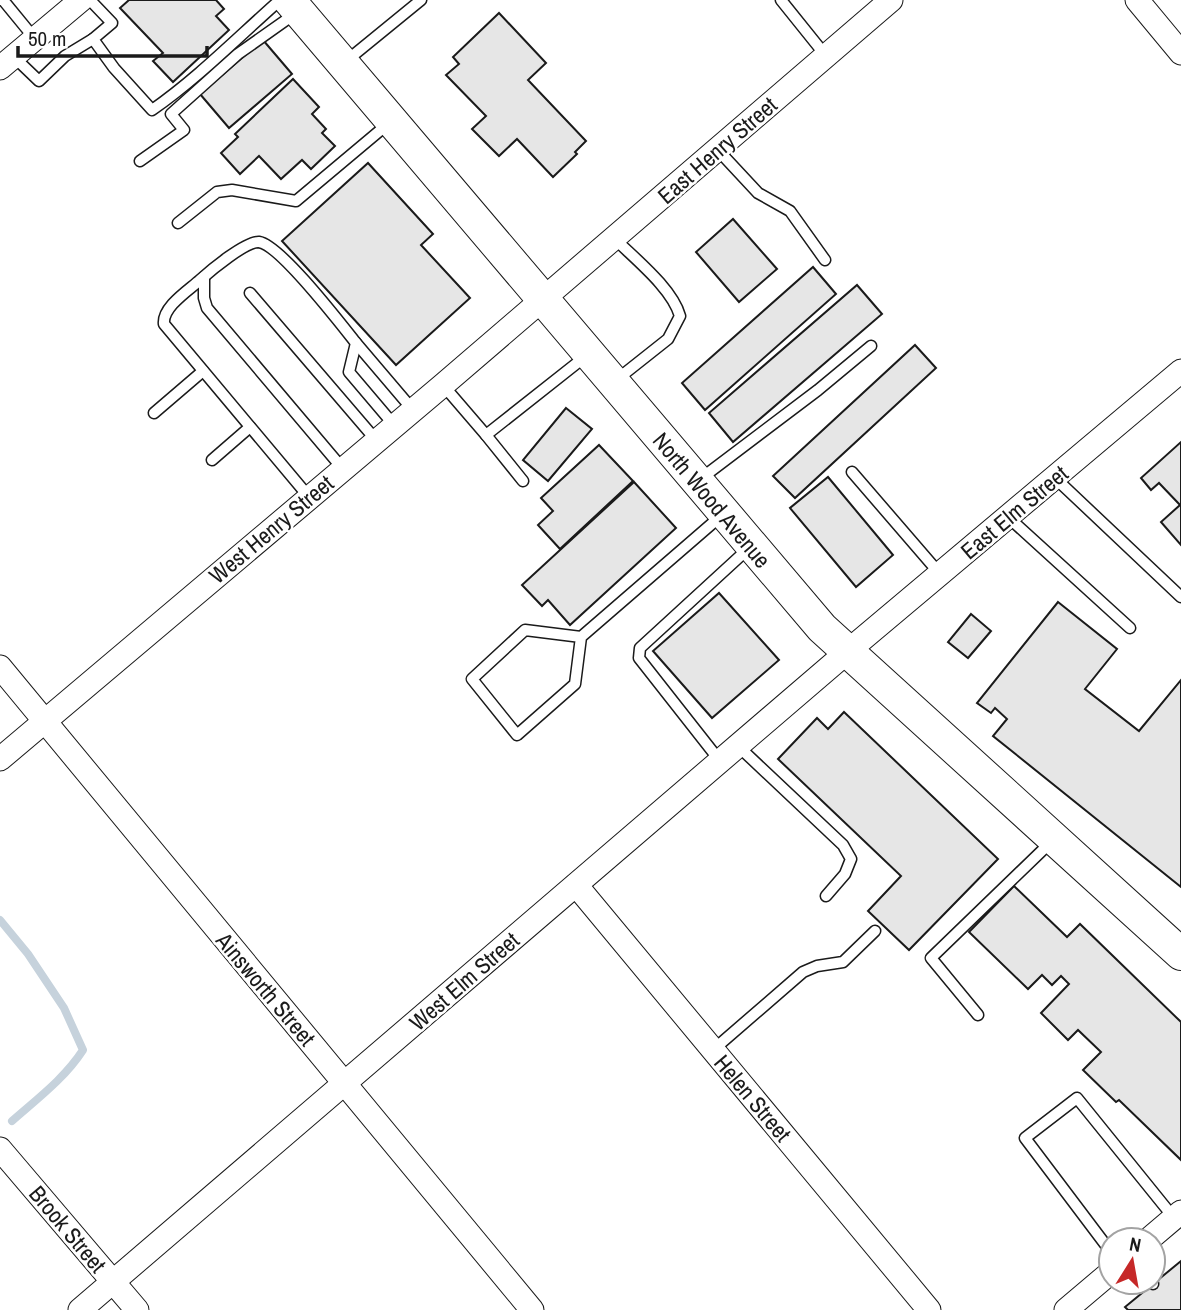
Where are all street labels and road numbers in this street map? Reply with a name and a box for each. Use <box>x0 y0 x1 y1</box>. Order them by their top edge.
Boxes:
street label: East Henry Street <box>651 89 783 211</box>
street label: North Wood Avenue <box>646 426 778 574</box>
street label: East Elm Street <box>954 458 1074 566</box>
street label: West Henry Street <box>202 468 340 590</box>
street label: Ainsworth Street <box>209 925 323 1052</box>
street label: West Elm Street <box>403 925 525 1037</box>
street label: Helen Street <box>707 1048 799 1148</box>
street label: Brook Street <box>22 1179 114 1279</box>

